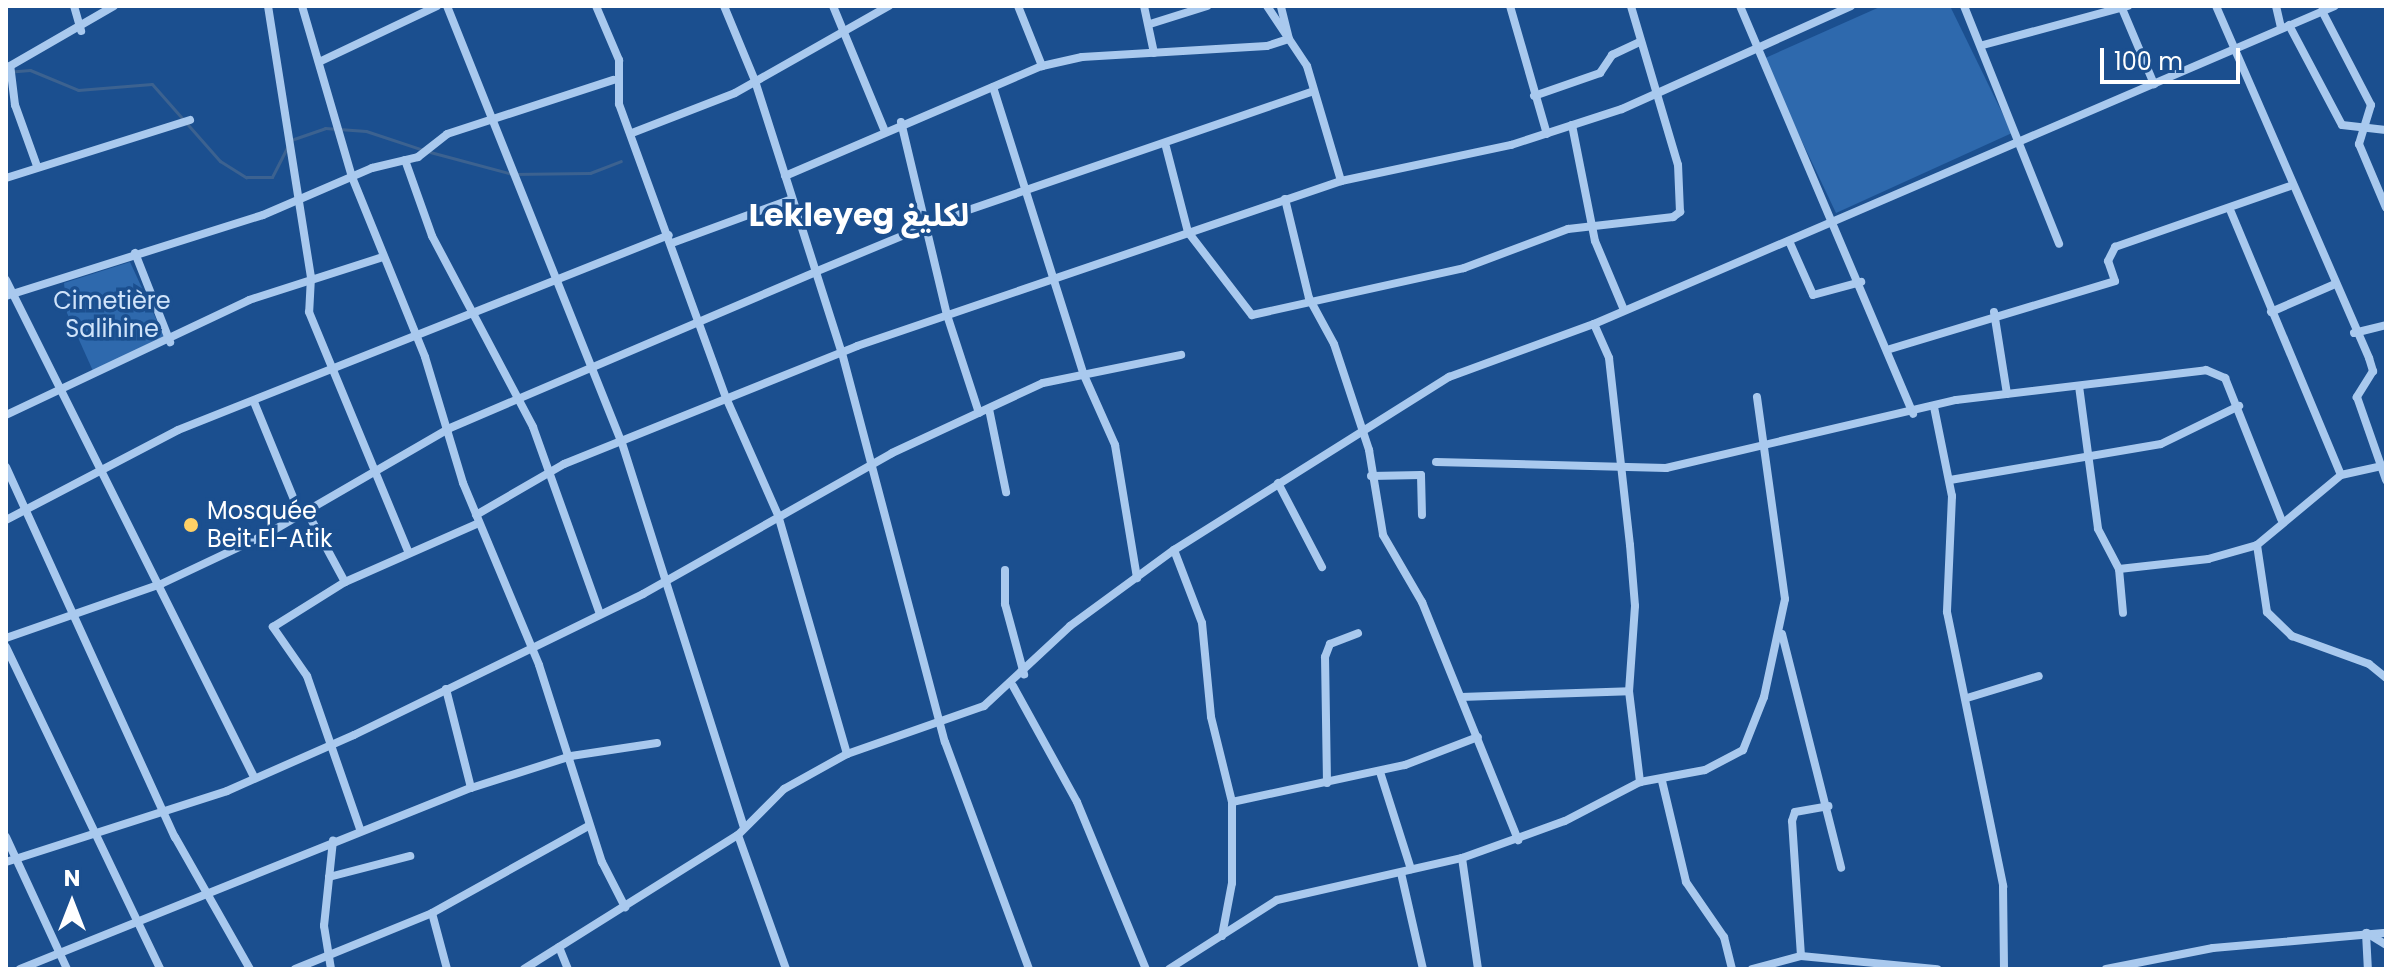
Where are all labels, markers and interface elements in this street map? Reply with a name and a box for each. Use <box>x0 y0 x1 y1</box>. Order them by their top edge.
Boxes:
scale bar <box>2104 32 2244 82</box>
text: 100 m <box>2114 45 2183 78</box>
district label: Lekleyeg لكليغ <box>749 196 969 234</box>
park label: Cimetière Salihine <box>53 287 171 343</box>
place label: Mosquée Beit El-Atik <box>207 497 332 553</box>
marker: Mosquée Beit El-Atik <box>182 516 200 534</box>
north arrow <box>32 863 112 943</box>
text: N <box>64 863 80 894</box>

